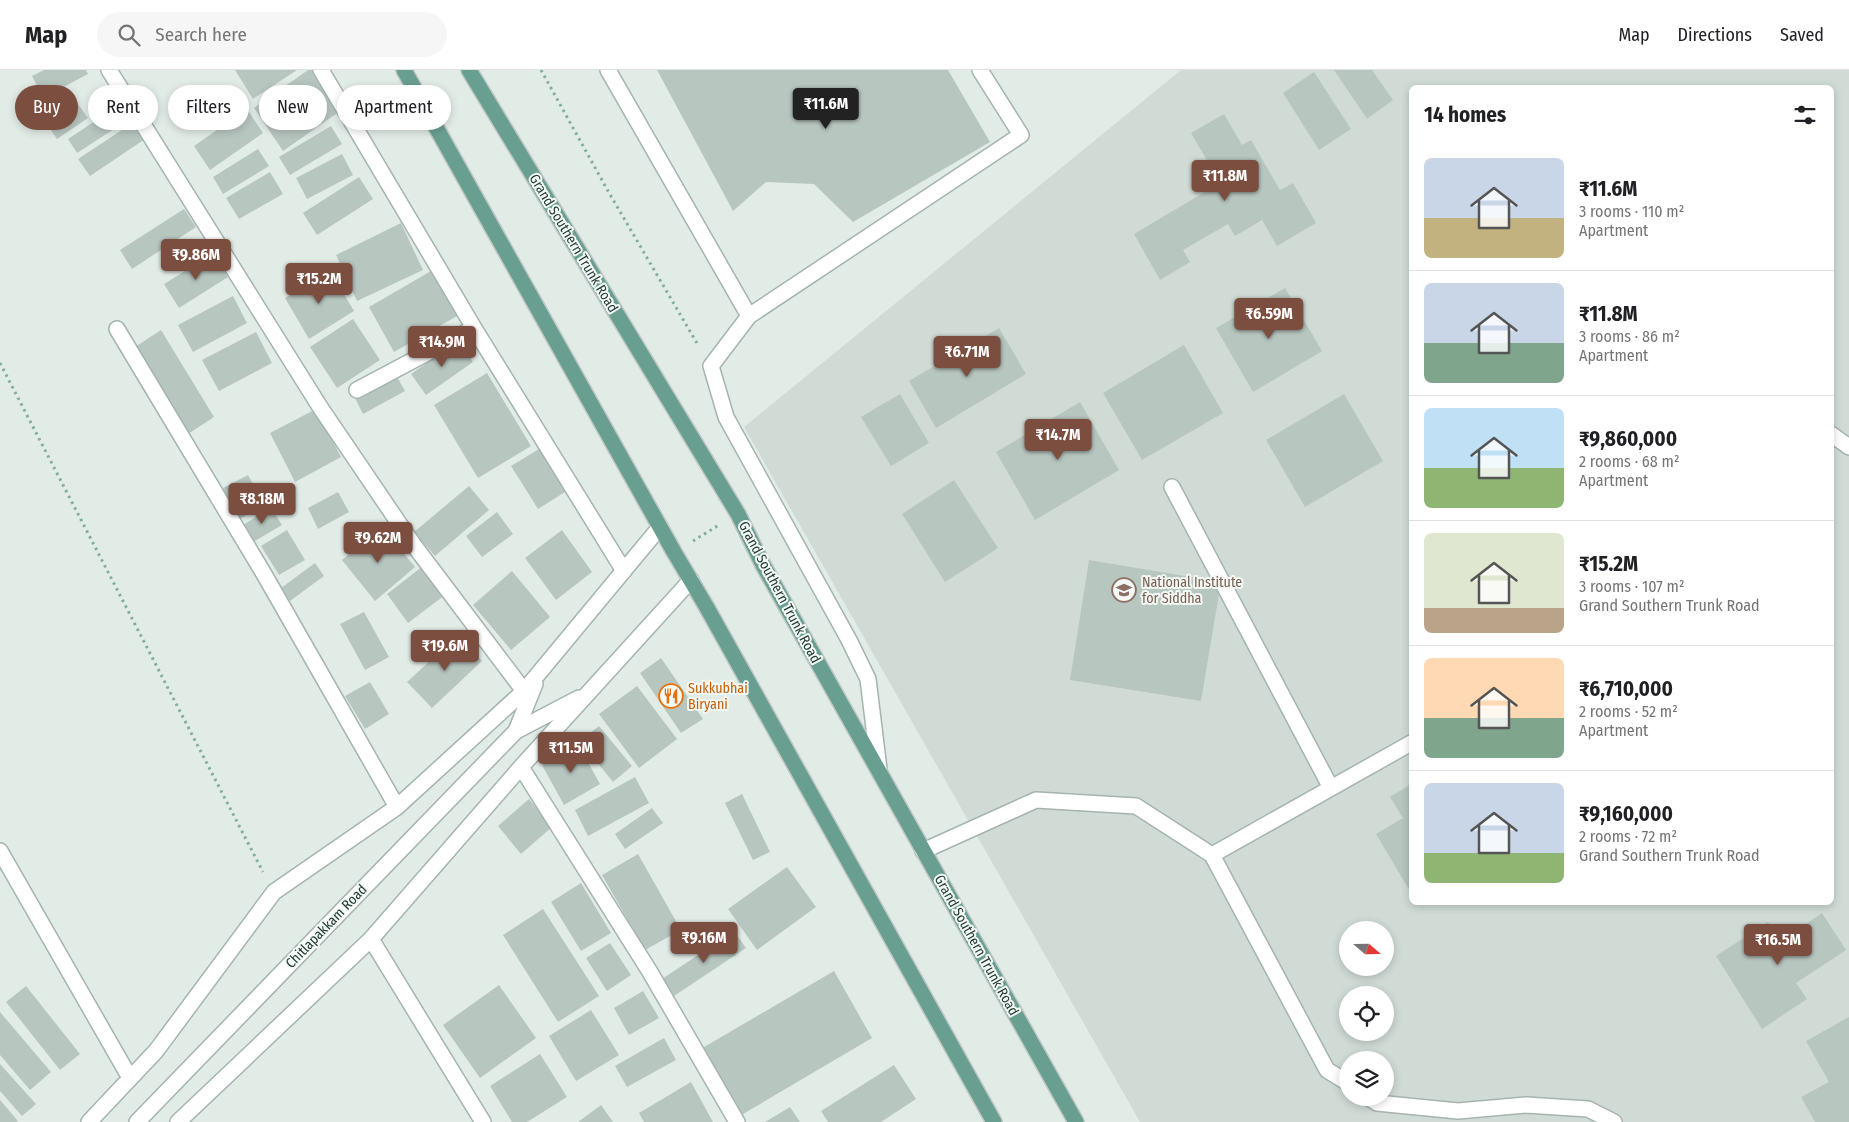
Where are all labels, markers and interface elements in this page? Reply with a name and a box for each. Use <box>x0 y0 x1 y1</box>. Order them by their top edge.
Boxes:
search box <box>97 12 447 57</box>
text: Map <box>25 21 67 49</box>
icon: search <box>115 21 143 49</box>
text: Search here <box>155 23 247 46</box>
text: Map <box>1618 24 1650 46</box>
text: Directions <box>1678 24 1752 46</box>
text: Saved <box>1780 24 1824 46</box>
chip: Buy <box>15 85 78 130</box>
chip: Rent <box>88 85 158 130</box>
chip: Filters <box>168 85 249 130</box>
chip: New <box>259 85 327 130</box>
chip: Apartment <box>337 85 451 130</box>
pin: ₹11.6M <box>785 88 867 130</box>
text: ₹11.6M <box>804 94 848 113</box>
icon: filters <box>1791 101 1819 129</box>
text: 14 homes <box>1424 102 1506 128</box>
pin: ₹11.8M <box>1184 160 1266 202</box>
text: ₹11.8M <box>1203 166 1247 185</box>
street label: Grand Southern Trunk Road <box>526 171 622 315</box>
text: ₹11.6M <box>1579 176 1637 202</box>
icon: home <box>1464 178 1524 238</box>
text: 3 rooms · 110 m² <box>1579 202 1684 221</box>
text: Apartment <box>1579 221 1648 240</box>
pin: ₹9.86M <box>155 238 237 281</box>
text: ₹9.86M <box>172 245 220 264</box>
pin: ₹15.2M <box>278 262 360 305</box>
text: ₹15.2M <box>296 269 342 288</box>
pin: ₹6.59M <box>1228 298 1310 340</box>
text: ₹11.8M <box>1579 301 1638 327</box>
icon: home <box>1464 303 1524 363</box>
text: ₹6.59M <box>1245 304 1293 323</box>
pin: ₹14.9M <box>401 326 483 368</box>
text: 3 rooms · 86 m² <box>1579 327 1680 346</box>
text: ₹14.9M <box>419 332 465 351</box>
pin: ₹6.71M <box>926 336 1008 378</box>
text: ₹6.71M <box>945 342 989 361</box>
text: Apartment <box>1579 346 1648 365</box>
pin: ₹14.7M <box>1017 418 1099 461</box>
text: ₹14.7M <box>1036 425 1080 444</box>
text: ₹9,860,000 <box>1579 426 1677 452</box>
icon: home <box>1464 428 1524 488</box>
text: 2 rooms · 68 m² <box>1579 452 1680 471</box>
text: Apartment <box>1579 471 1648 490</box>
pin: ₹8.18M <box>221 482 303 525</box>
text: ₹8.18M <box>240 489 284 508</box>
street label: Grand Southern Trunk Road <box>735 518 824 666</box>
pin: ₹9.62M <box>337 522 419 564</box>
text: ₹9.62M <box>355 528 401 547</box>
text: ₹15.2M <box>1579 551 1638 577</box>
icon: home <box>1464 553 1524 613</box>
place label: National Institute for Siddha <box>1142 574 1242 607</box>
school or university icon: National Institute for Siddha <box>1111 577 1137 603</box>
text: 3 rooms · 107 m² <box>1579 577 1685 596</box>
text: Grand Southern Trunk Road <box>1579 596 1760 615</box>
pin: ₹19.6M <box>404 630 486 672</box>
text: ₹19.6M <box>422 636 468 655</box>
text: ₹6,710,000 <box>1579 676 1673 702</box>
icon: home <box>1464 678 1524 738</box>
place label: Sukkubhai Biryani <box>688 680 748 713</box>
restaurant icon: Sukkubhai Biryani <box>658 683 684 709</box>
text: 2 rooms · 52 m² <box>1579 702 1678 721</box>
text: Apartment <box>1579 721 1648 740</box>
pin: ₹11.5M <box>530 732 612 774</box>
text: ₹11.5M <box>549 738 593 757</box>
text: ₹9,160,000 <box>1579 801 1673 827</box>
icon: home <box>1464 803 1524 863</box>
text: 2 rooms · 72 m² <box>1579 827 1677 846</box>
text: Grand Southern Trunk Road <box>1579 846 1760 865</box>
street label: Grand Southern Trunk Road <box>931 872 1022 1018</box>
street label: Chitlapakkam Road <box>282 881 371 972</box>
north arrow <box>1339 921 1394 976</box>
map controls <box>1339 921 1394 1106</box>
pin: ₹9.16M <box>663 922 745 964</box>
pin: ₹16.5M <box>1737 924 1819 966</box>
text: ₹9.16M <box>682 928 726 947</box>
text: ₹16.5M <box>1755 930 1801 949</box>
button: locate <box>1339 986 1394 1041</box>
button: layers <box>1339 1051 1394 1106</box>

